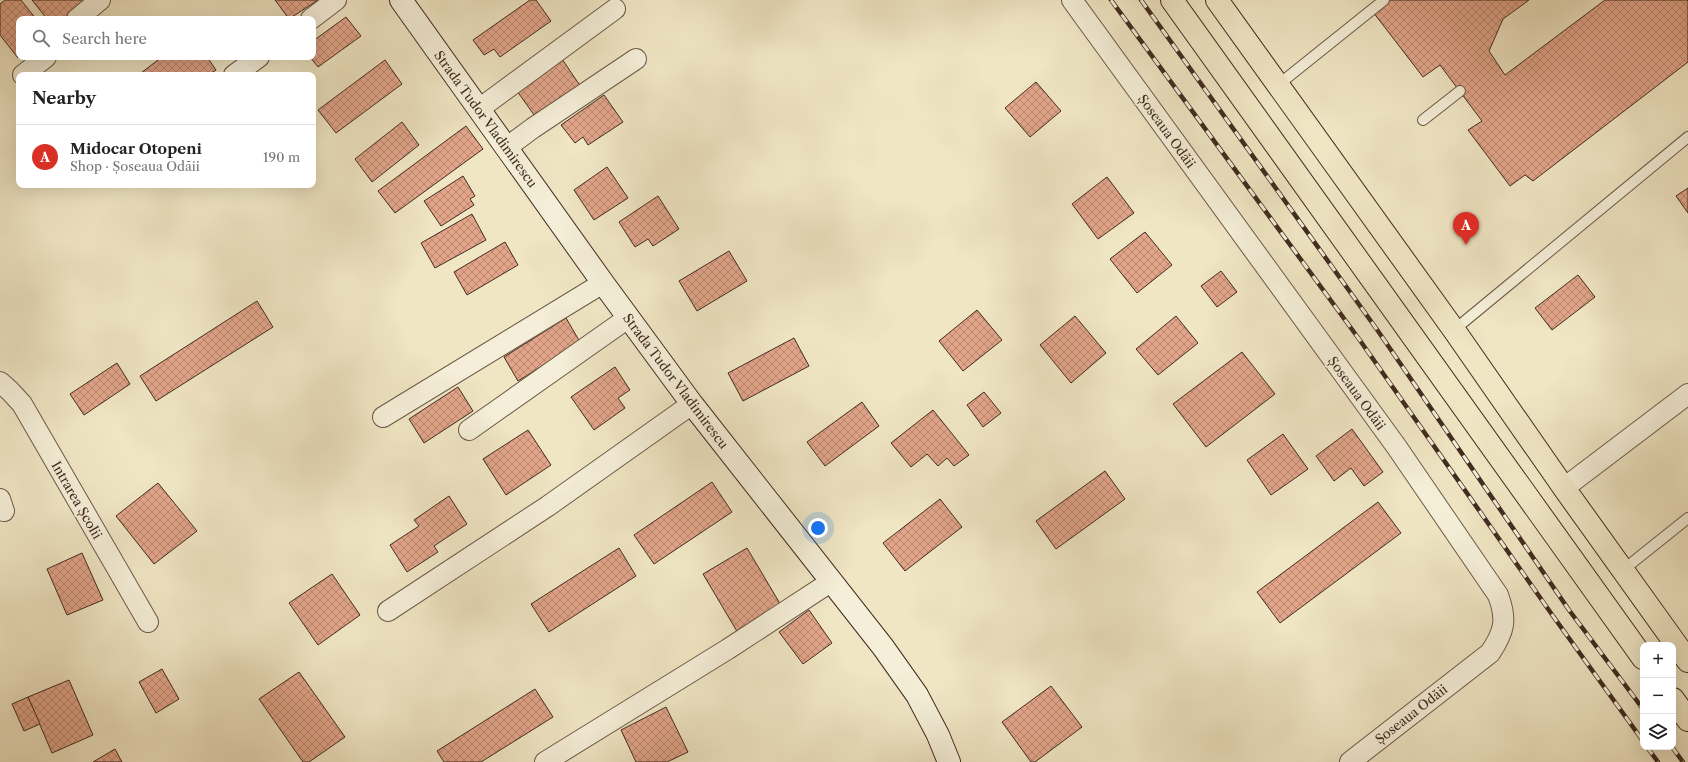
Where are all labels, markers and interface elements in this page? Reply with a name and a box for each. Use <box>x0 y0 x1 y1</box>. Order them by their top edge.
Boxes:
search box <box>16 16 316 60</box>
icon: search <box>30 27 52 49</box>
text: Search here <box>62 29 147 48</box>
street label: Strada Tudor Vladimirescu <box>431 47 541 191</box>
text: Nearby <box>32 88 96 108</box>
street label: Șoseaua Odăii <box>1134 91 1199 172</box>
text: Midocar Otopeni <box>70 139 202 158</box>
text: A <box>40 149 50 165</box>
text: 190 m <box>263 149 300 165</box>
text: Shop · Șoseaua Odăii <box>70 158 200 174</box>
pin: A <box>1453 212 1479 245</box>
street label: Strada Tudor Vladimirescu <box>620 310 732 452</box>
street label: Șoseaua Odăii <box>1324 353 1389 434</box>
street label: Intrarea Școlii <box>47 458 106 542</box>
your location <box>808 518 828 538</box>
map controls <box>1640 642 1676 750</box>
button: + <box>1640 642 1676 678</box>
button: − <box>1640 678 1676 714</box>
street label: Șoseaua Odăii <box>1372 681 1451 748</box>
button: layers <box>1640 714 1676 750</box>

